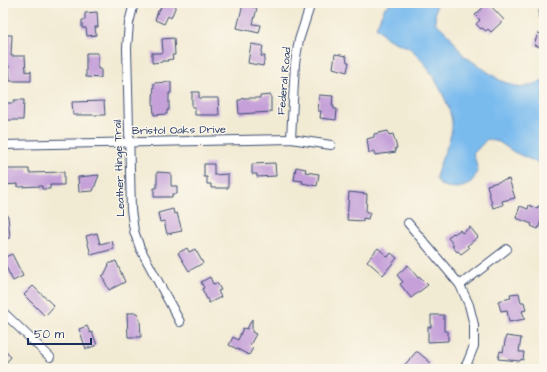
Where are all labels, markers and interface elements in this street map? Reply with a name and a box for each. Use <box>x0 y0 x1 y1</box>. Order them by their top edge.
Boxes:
street label: Federal Road <box>274 46 294 116</box>
street label: Leather Hinge Trail <box>110 119 129 217</box>
street label: Bristol Oaks Drive <box>132 122 226 138</box>
scale bar <box>28 320 91 346</box>
text: 50 m <box>34 326 65 343</box>

